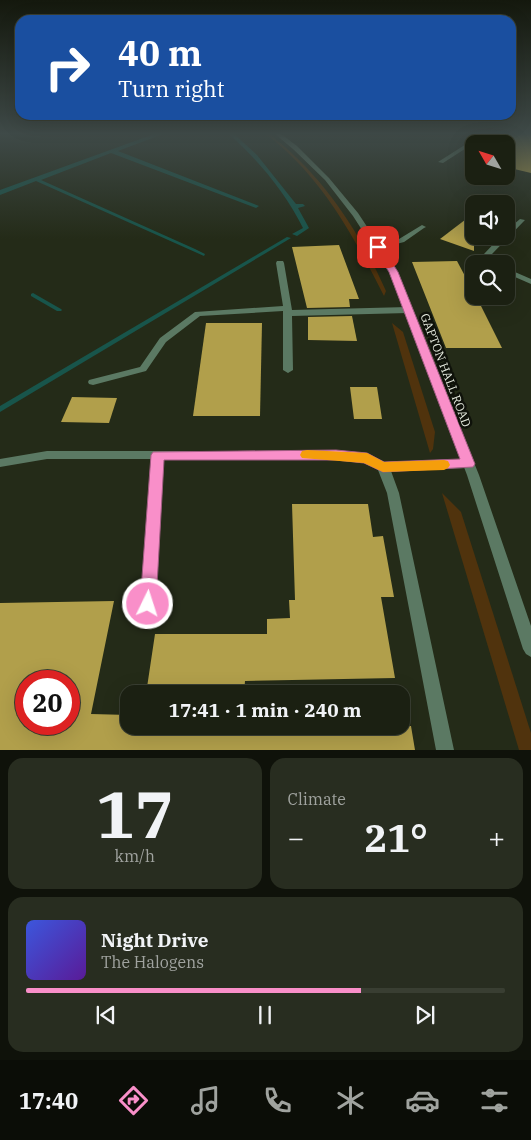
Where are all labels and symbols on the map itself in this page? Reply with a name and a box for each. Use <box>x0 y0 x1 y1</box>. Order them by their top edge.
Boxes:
north arrow <box>465 135 515 185</box>
pin <box>357 226 399 268</box>
street label: GAPTON HALL ROAD <box>417 311 475 429</box>
position arrow <box>121 577 173 629</box>
speed limit sign: 20 <box>15 670 80 735</box>

